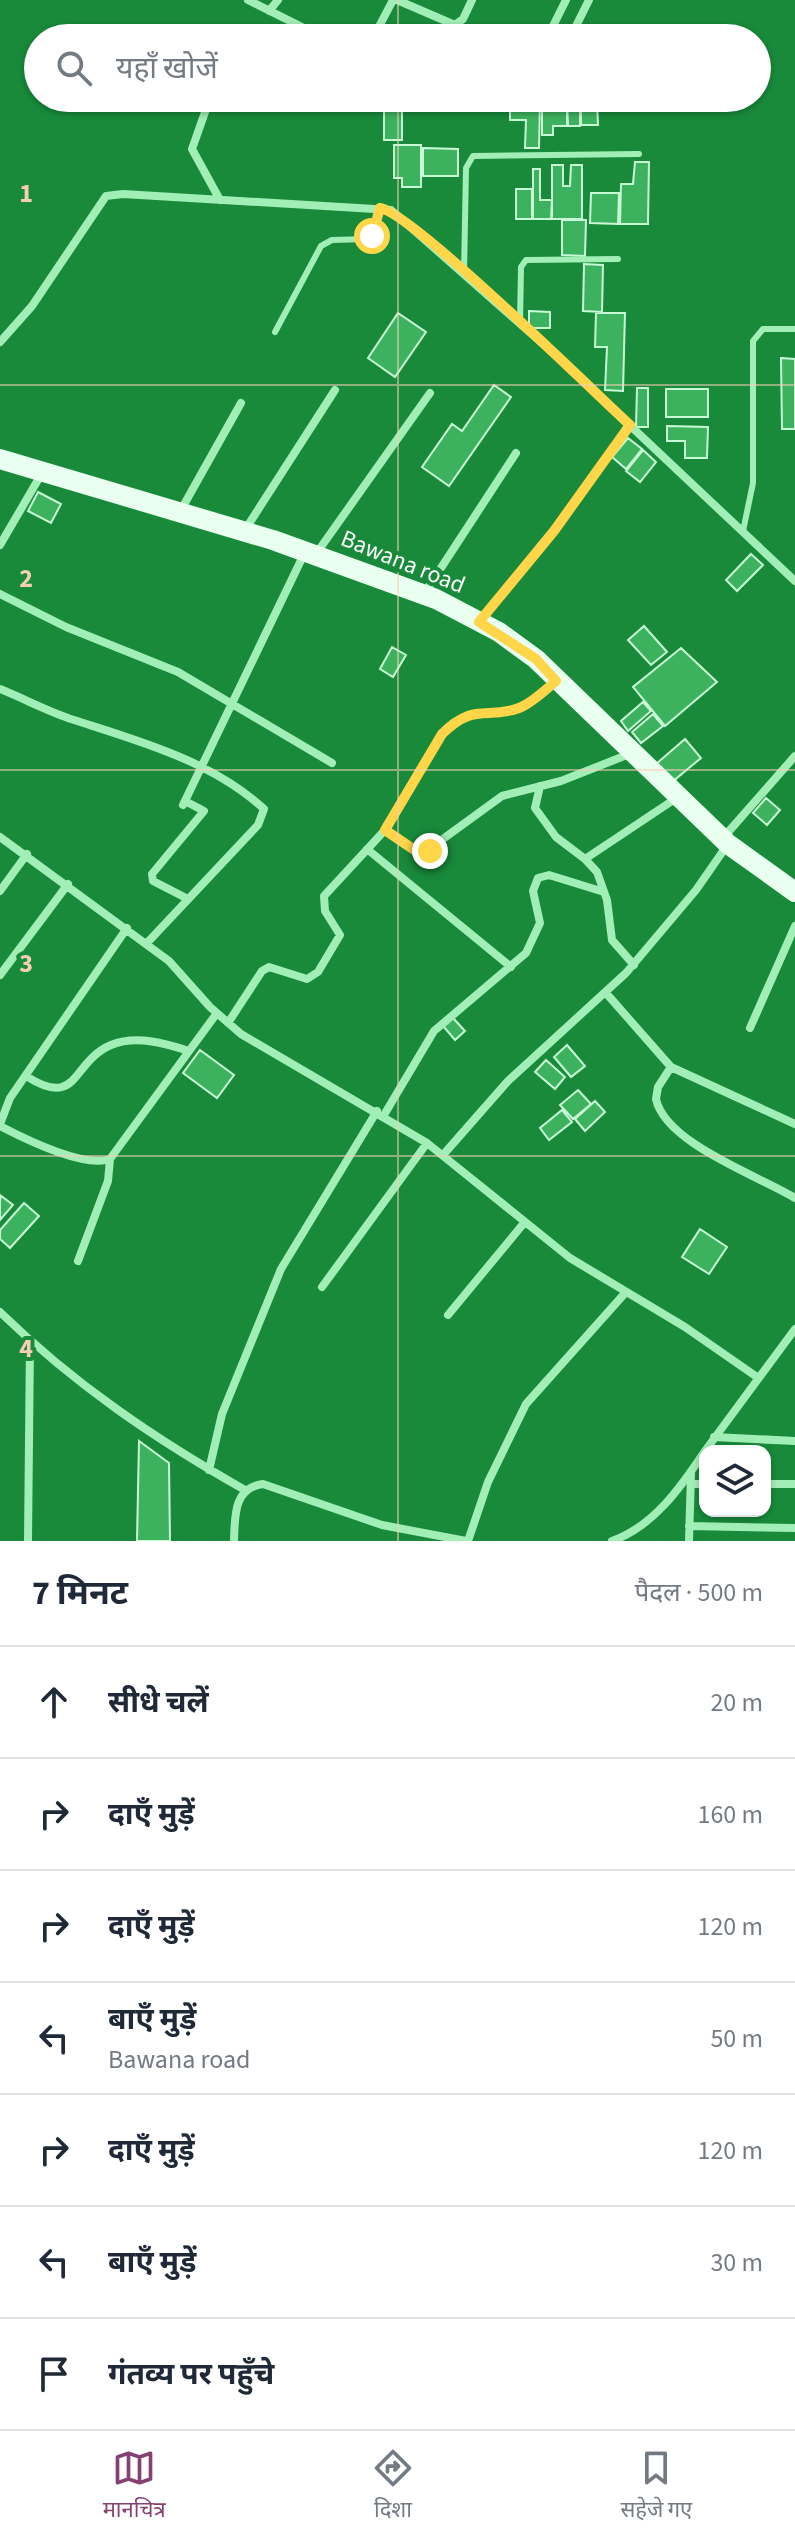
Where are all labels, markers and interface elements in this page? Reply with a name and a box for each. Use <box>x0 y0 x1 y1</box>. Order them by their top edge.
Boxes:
search box <box>24 24 771 112</box>
icon: search <box>52 46 96 90</box>
text: यहाँ खोजें <box>116 47 218 90</box>
text: 1 <box>19 175 33 212</box>
route start <box>354 218 390 254</box>
street label: Bawana road <box>335 521 471 603</box>
text: 2 <box>19 560 33 597</box>
route end <box>412 833 448 869</box>
text: 3 <box>19 945 33 982</box>
text: 4 <box>19 1330 33 1367</box>
map controls <box>699 1445 771 1517</box>
button: layers <box>699 1445 771 1517</box>
text: 7 मिनट <box>32 1569 128 1618</box>
text: पैदल · 500 m <box>634 1574 763 1611</box>
icon: ahead <box>32 1680 76 1724</box>
text: सीधे चलें <box>108 1681 209 1724</box>
text: 20 m <box>710 1684 763 1721</box>
icon: right <box>32 1792 76 1836</box>
text: दाएँ मुड़ें <box>108 1793 195 1836</box>
text: 160 m <box>697 1796 763 1833</box>
icon: right <box>32 1904 76 1948</box>
text: दाएँ मुड़ें <box>108 1905 195 1948</box>
text: 120 m <box>697 1908 763 1945</box>
text: बाएँ मुड़ें <box>108 1998 196 2041</box>
icon: left <box>32 2016 76 2060</box>
text: 50 m <box>710 2020 763 2057</box>
text: Bawana road <box>108 2041 251 2078</box>
icon: right <box>32 2128 76 2172</box>
text: दाएँ मुड़ें <box>108 2129 195 2172</box>
text: 120 m <box>697 2132 763 2169</box>
icon: left <box>32 2240 76 2284</box>
text: बाएँ मुड़ें <box>108 2241 196 2284</box>
text: 30 m <box>710 2244 763 2281</box>
icon: arrive <box>32 2352 76 2396</box>
text: गंतव्य पर पहुँचे <box>108 2353 274 2396</box>
tab: मानचित्र <box>103 2446 166 2526</box>
tab: दिशा <box>371 2446 415 2526</box>
tab: सहेजे गए <box>620 2446 692 2526</box>

